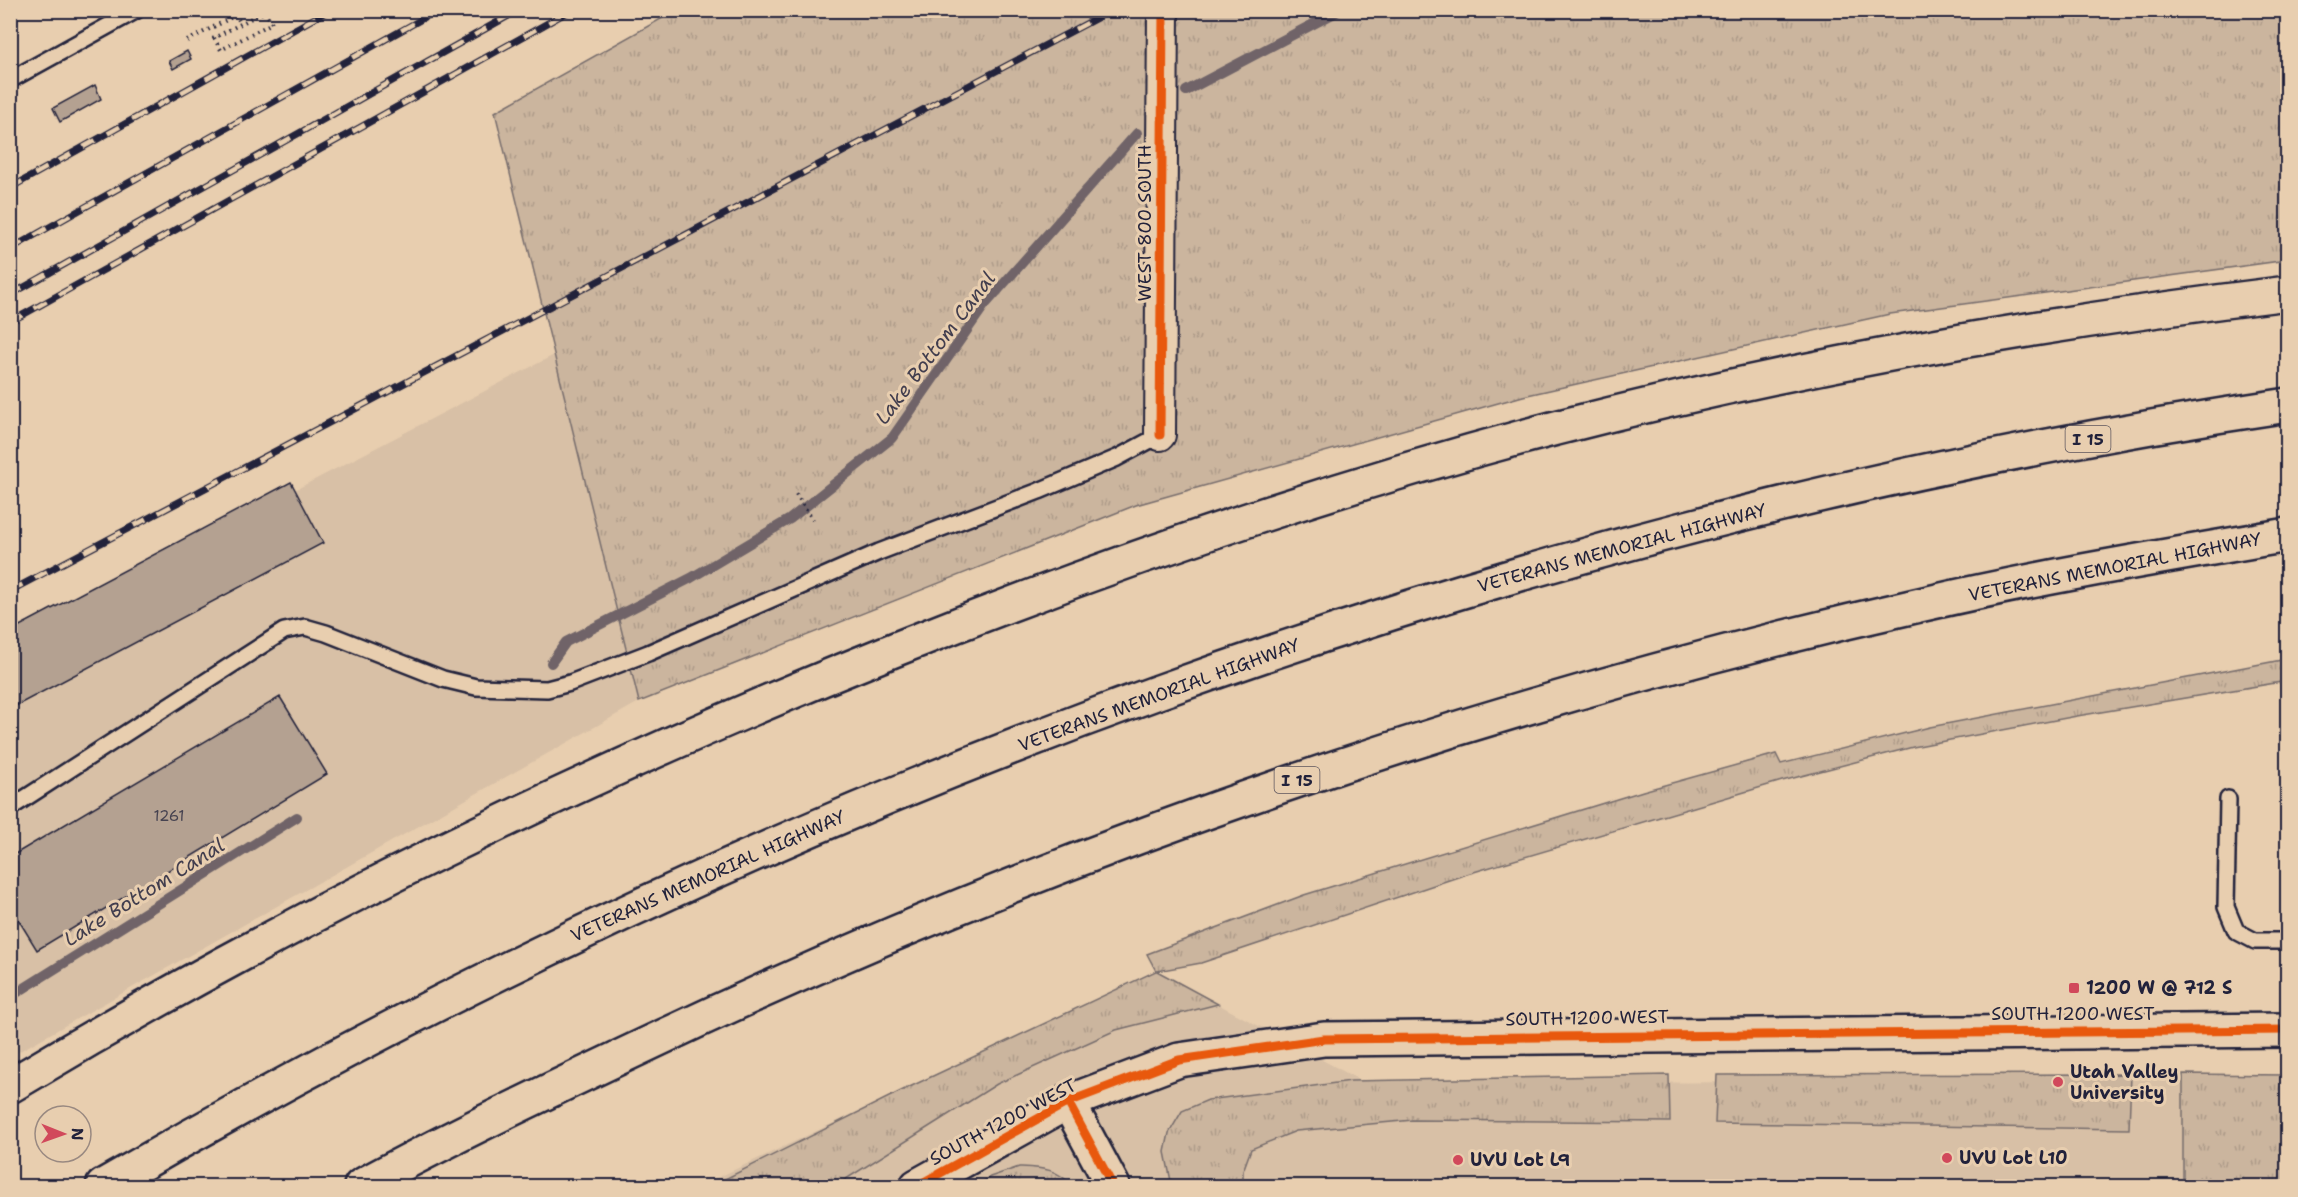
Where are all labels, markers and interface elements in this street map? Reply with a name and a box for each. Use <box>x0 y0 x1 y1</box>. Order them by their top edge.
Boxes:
street label: WEST 800 SOUTH <box>1133 145 1157 301</box>
water label: Lake Bottom Canal <box>869 266 1001 430</box>
road number: I 15 <box>2066 426 2110 452</box>
street label: VETERANS MEMORIAL HIGHWAY <box>1475 498 1769 598</box>
street label: VETERANS MEMORIAL HIGHWAY <box>1966 527 2264 607</box>
street label: VETERANS MEMORIAL HIGHWAY <box>1015 633 1303 757</box>
road number: I 15 <box>1274 767 1320 793</box>
street label: VETERANS MEMORIAL HIGHWAY <box>567 804 849 948</box>
house number: 1261 <box>154 806 184 826</box>
water label: Lake Bottom Canal <box>59 832 229 952</box>
place label: 1200 W @ 712 S <box>2086 976 2232 1000</box>
marker: 1200 W @ 712 S <box>2067 981 2081 995</box>
street label: SOUTH 1200 WEST <box>1991 1002 2155 1026</box>
street label: SOUTH 1200 WEST <box>1505 1005 1669 1031</box>
place label: Utah Valley University <box>2070 1060 2179 1105</box>
street label: SOUTH 1200 WEST <box>925 1073 1081 1171</box>
marker: Utah Valley University <box>2051 1075 2065 1089</box>
north arrow <box>33 1104 93 1164</box>
text: N <box>67 1128 88 1141</box>
place label: UVU Lot L10 <box>1959 1146 2068 1170</box>
place label: UVU Lot L9 <box>1470 1148 1570 1172</box>
marker: UVU Lot L10 <box>1940 1151 1954 1165</box>
marker: UVU Lot L9 <box>1451 1153 1465 1167</box>

